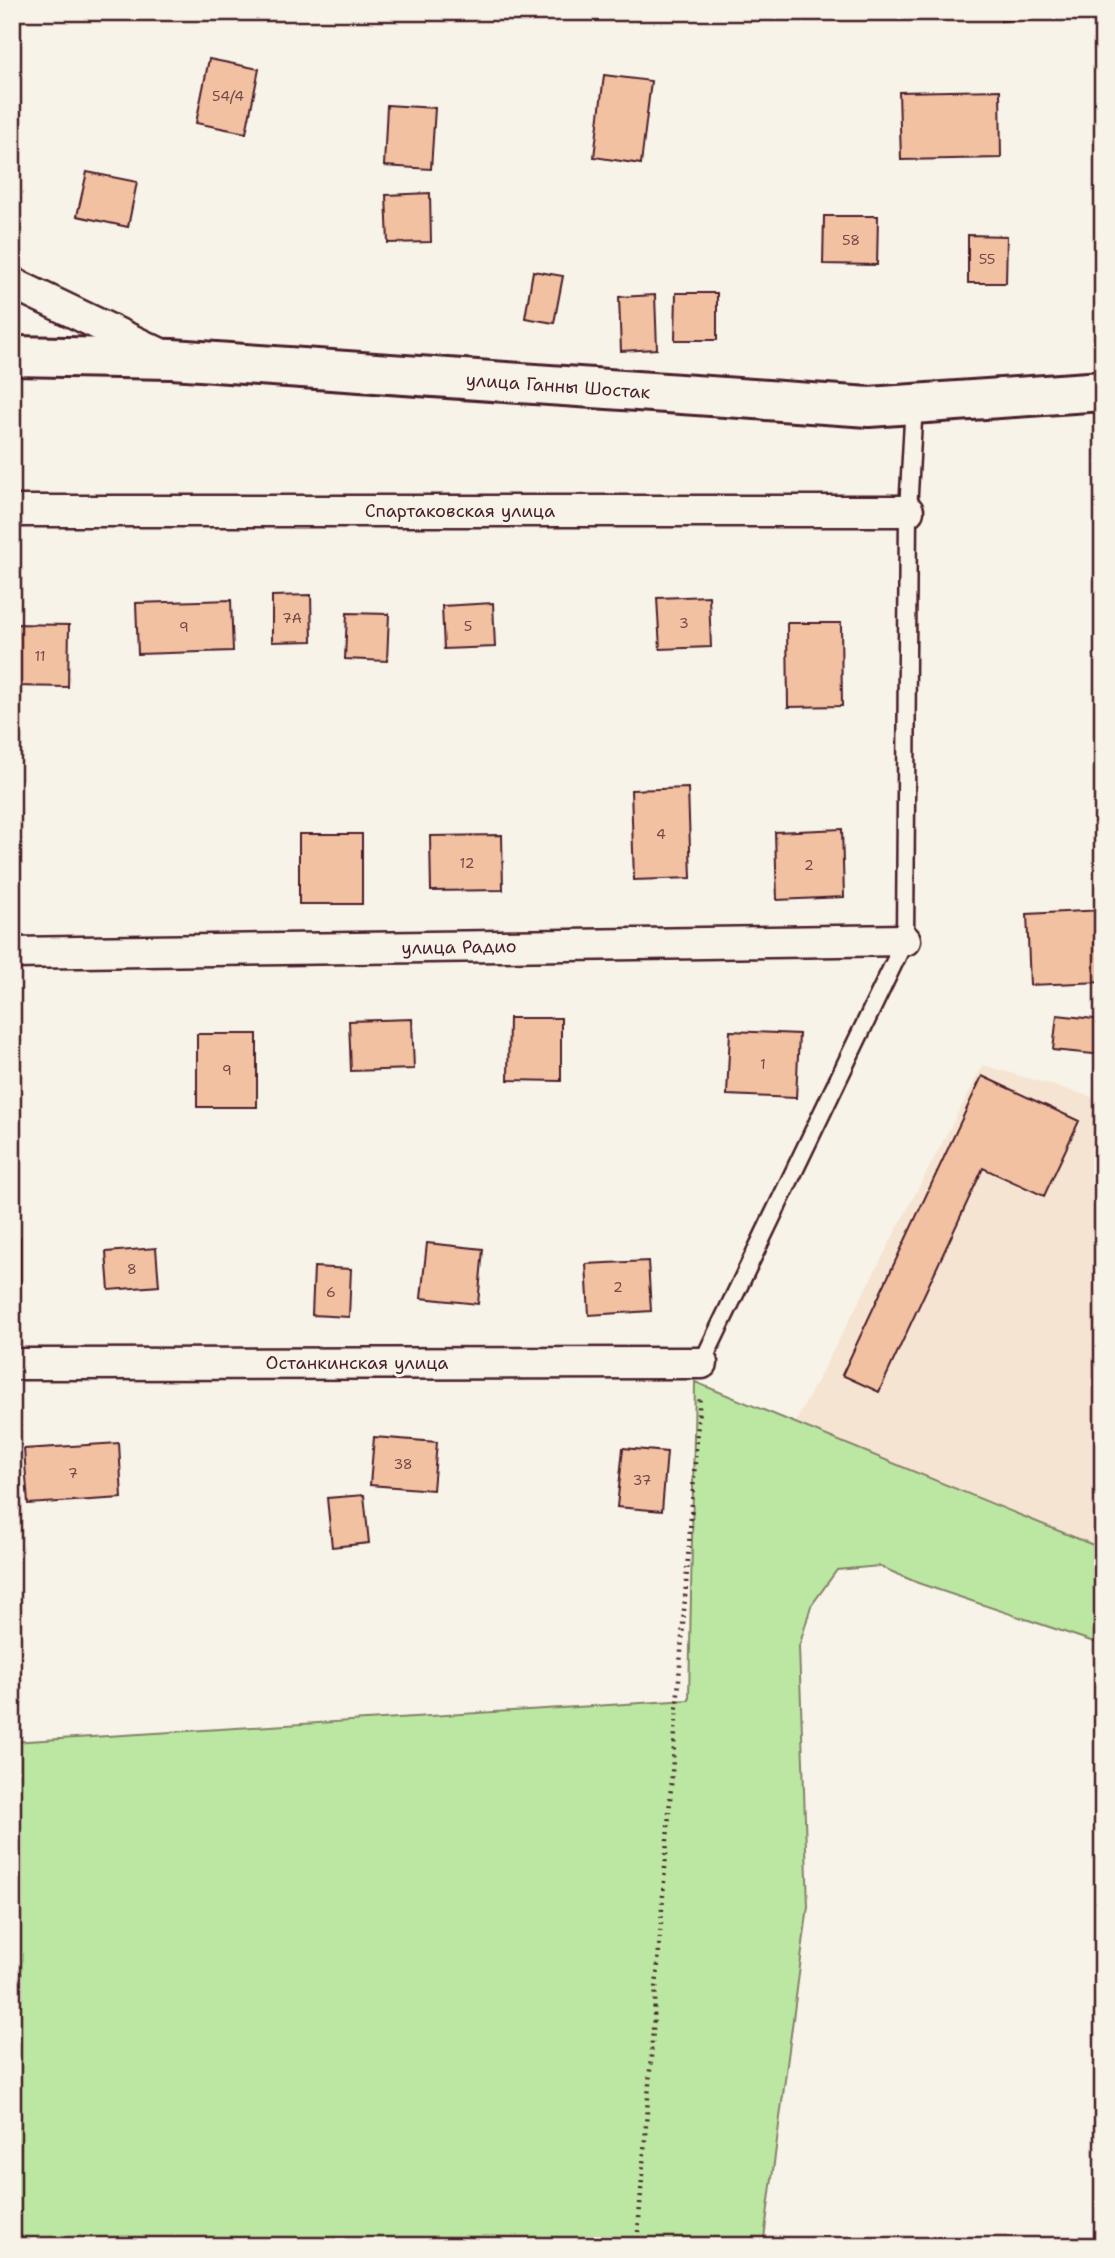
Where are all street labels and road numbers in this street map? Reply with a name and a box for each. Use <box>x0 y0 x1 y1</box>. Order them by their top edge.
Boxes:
street label: улица Ганны Шостак <box>465 368 651 404</box>
street label: Спартаковская улица <box>365 499 555 523</box>
street label: улица Радио <box>401 934 517 960</box>
street label: Останкинская улица <box>265 1351 449 1375</box>

